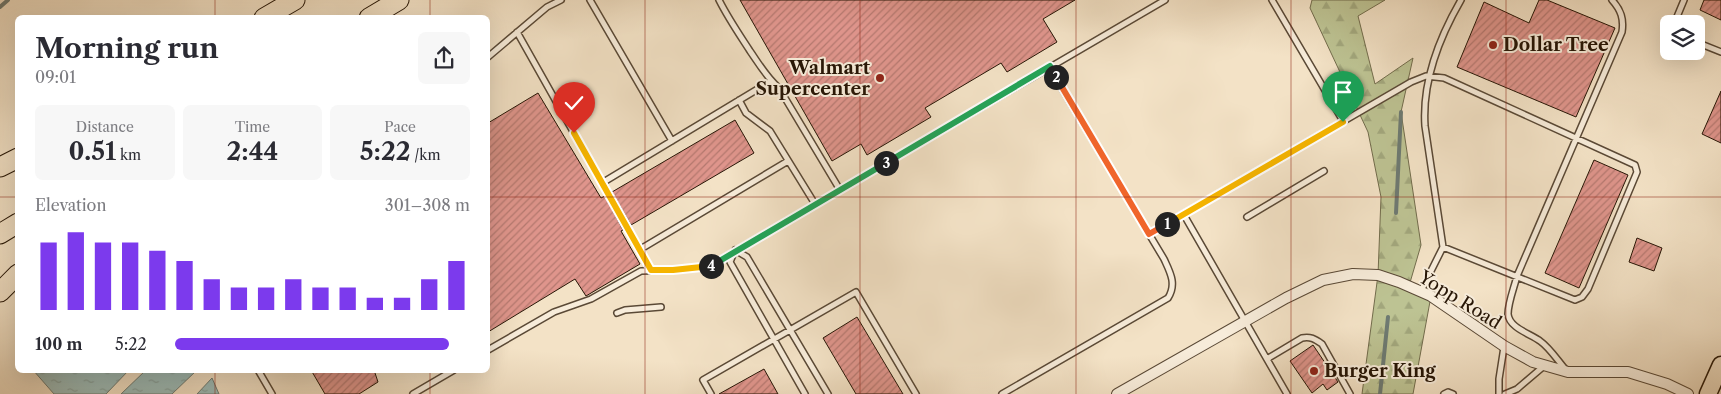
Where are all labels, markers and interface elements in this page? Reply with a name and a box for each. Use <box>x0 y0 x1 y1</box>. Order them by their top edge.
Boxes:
map controls <box>1660 15 1705 60</box>
button: layers <box>1660 15 1705 60</box>
text: Morning run <box>35 31 219 65</box>
button: share <box>418 32 470 84</box>
place label: Dollar Tree <box>1503 34 1609 56</box>
marker: Dollar Tree <box>1487 39 1499 51</box>
place label: Walmart Supercenter <box>755 57 871 100</box>
pin: 2 <box>1044 64 1068 90</box>
text: 09:01 <box>35 67 76 87</box>
text: 2 <box>1052 68 1061 86</box>
pin <box>1322 71 1364 122</box>
marker: Walmart Supercenter <box>874 72 886 84</box>
icon: arrive <box>1329 78 1357 106</box>
pin <box>553 82 595 133</box>
icon: check <box>560 89 588 117</box>
text: Distance <box>76 118 134 136</box>
text: Time <box>235 118 270 136</box>
text: Pace <box>384 118 416 136</box>
text: 0.51 <box>69 136 116 167</box>
text: 2:44 <box>227 136 278 167</box>
text: 5:22 <box>360 136 411 167</box>
text: km <box>116 146 141 164</box>
text: /km <box>411 146 441 164</box>
pin: 3 <box>874 150 898 176</box>
text: 3 <box>883 154 890 172</box>
text: Elevation <box>35 195 106 215</box>
text: 301–308 m <box>385 195 470 215</box>
pin: 1 <box>1154 212 1180 236</box>
text: 1 <box>1164 215 1171 233</box>
pin: 4 <box>698 254 724 278</box>
text: 4 <box>707 257 716 275</box>
street label: Yopp Road <box>1414 265 1505 334</box>
text: 100 m <box>35 334 82 354</box>
text: 5:22 <box>115 334 147 354</box>
place label: Burger King <box>1324 360 1436 382</box>
marker: Burger King <box>1308 365 1320 377</box>

